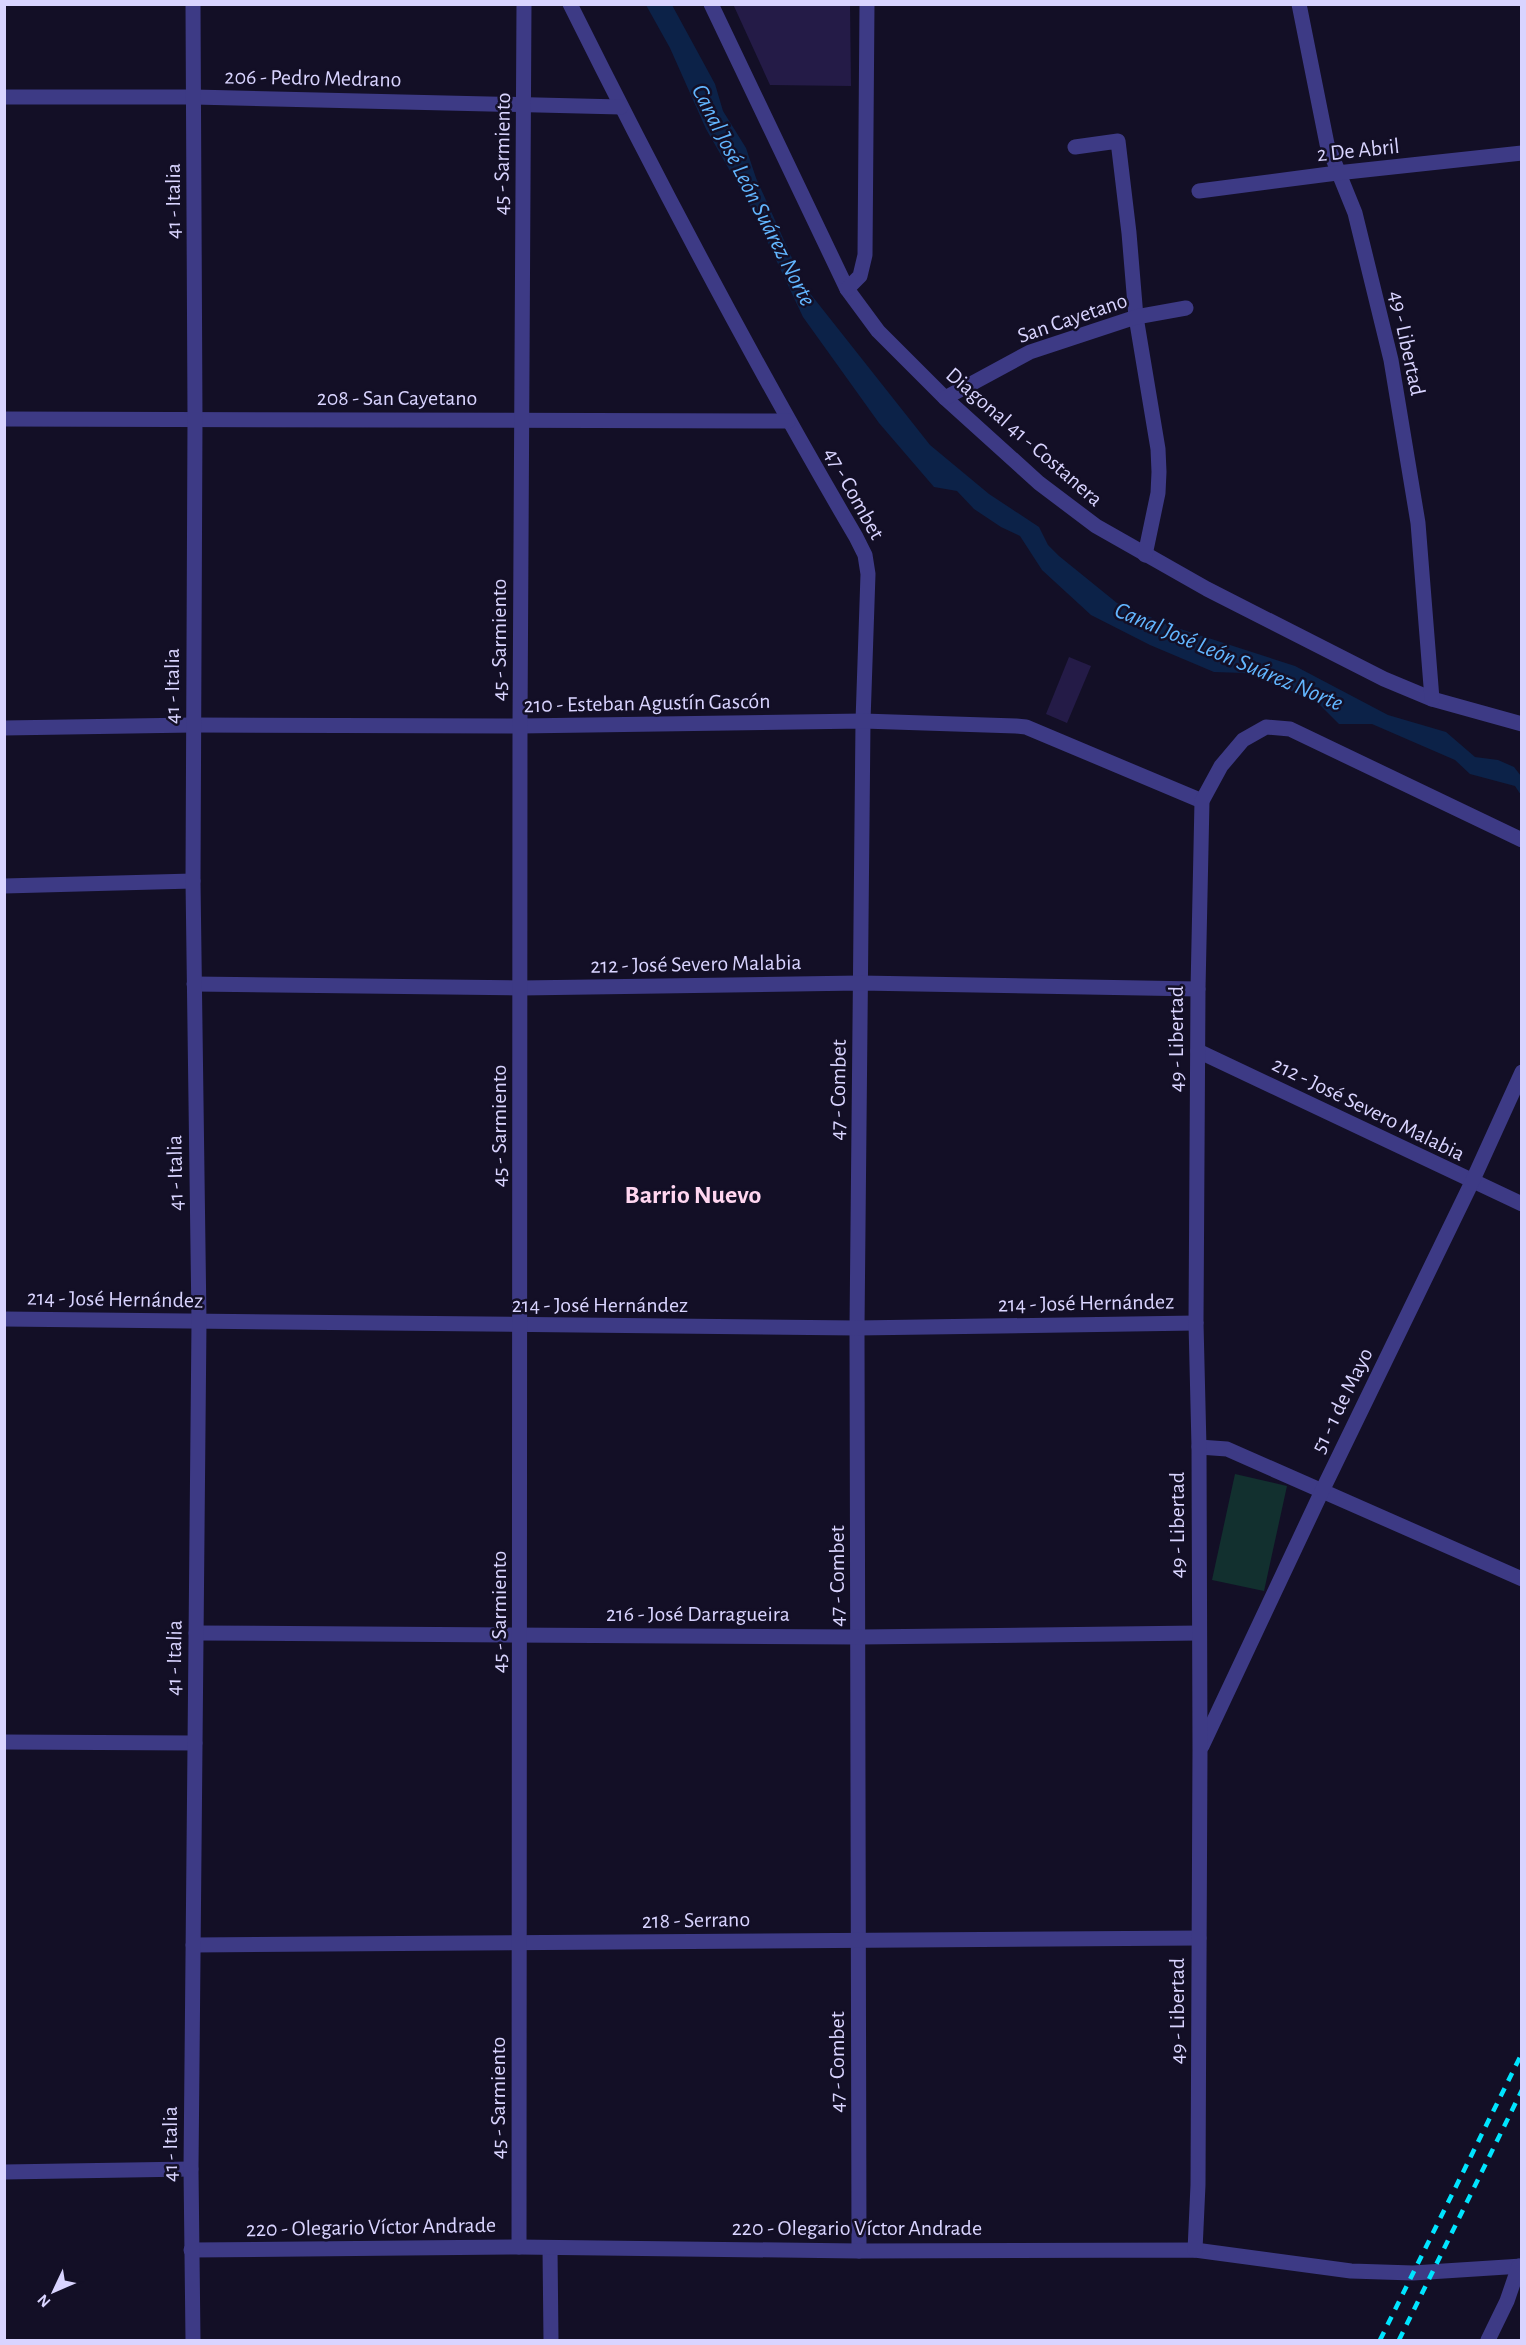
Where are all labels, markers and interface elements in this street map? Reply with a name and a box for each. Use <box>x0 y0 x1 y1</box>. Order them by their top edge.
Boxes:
street label: 206 - Pedro Medrano <box>224 65 402 91</box>
water label: Canal José León Suárez Norte <box>687 81 819 310</box>
street label: 45 - Sarmiento <box>490 92 514 216</box>
street label: 2 De Abril <box>1316 135 1401 165</box>
street label: 41 - Italia <box>162 163 184 239</box>
street label: San Cayetano <box>1015 289 1130 347</box>
street label: 49 - Libertad <box>1385 289 1429 398</box>
street label: Diagonal 41 - Costanera <box>942 363 1107 510</box>
street label: 208 - San Cayetano <box>317 387 477 409</box>
street label: 47 - Combet <box>820 444 888 543</box>
street label: 45 - Sarmiento <box>488 579 510 701</box>
water label: Canal José León Suárez Norte <box>1111 598 1346 716</box>
street label: 41 - Italia <box>161 648 183 724</box>
street label: 210 - Esteban Agustín Gascón <box>523 690 771 716</box>
street label: 212 - José Severo Malabia <box>590 951 802 977</box>
street label: 49 - Libertad <box>1165 986 1187 1092</box>
street label: 47 - Combet <box>826 1039 850 1141</box>
street label: 212 - José Severo Malabia <box>1269 1053 1468 1165</box>
street label: 45 - Sarmiento <box>488 1065 510 1187</box>
street label: 41 - Italia <box>163 1135 187 1211</box>
district label: Barrio Nuevo <box>625 1182 762 1208</box>
street label: 214 - José Hernández <box>27 1286 203 1312</box>
street label: 214 - José Hernández <box>998 1290 1174 1316</box>
street label: 214 - José Hernández <box>512 1294 688 1316</box>
street label: 51 - 1 de Mayo <box>1307 1344 1377 1457</box>
street label: 49 - Libertad <box>1166 1472 1188 1578</box>
street label: 47 - Combet <box>826 1525 848 1627</box>
street label: 45 - Sarmiento <box>488 1551 510 1673</box>
street label: 216 - José Darragueira <box>606 1603 790 1625</box>
street label: 41 - Italia <box>162 1620 186 1696</box>
street label: 218 - Serrano <box>642 1908 750 1932</box>
street label: 49 - Libertad <box>1166 1958 1188 2064</box>
street label: 47 - Combet <box>826 2011 848 2113</box>
street label: 45 - Sarmiento <box>487 2037 509 2159</box>
street label: 41 - Italia <box>159 2106 181 2182</box>
street label: 220 - Olegario Víctor Andrade <box>246 2214 496 2240</box>
street label: 220 - Olegario Víctor Andrade <box>732 2217 982 2239</box>
north arrow <box>24 2261 84 2321</box>
text: N <box>34 2291 54 2310</box>

